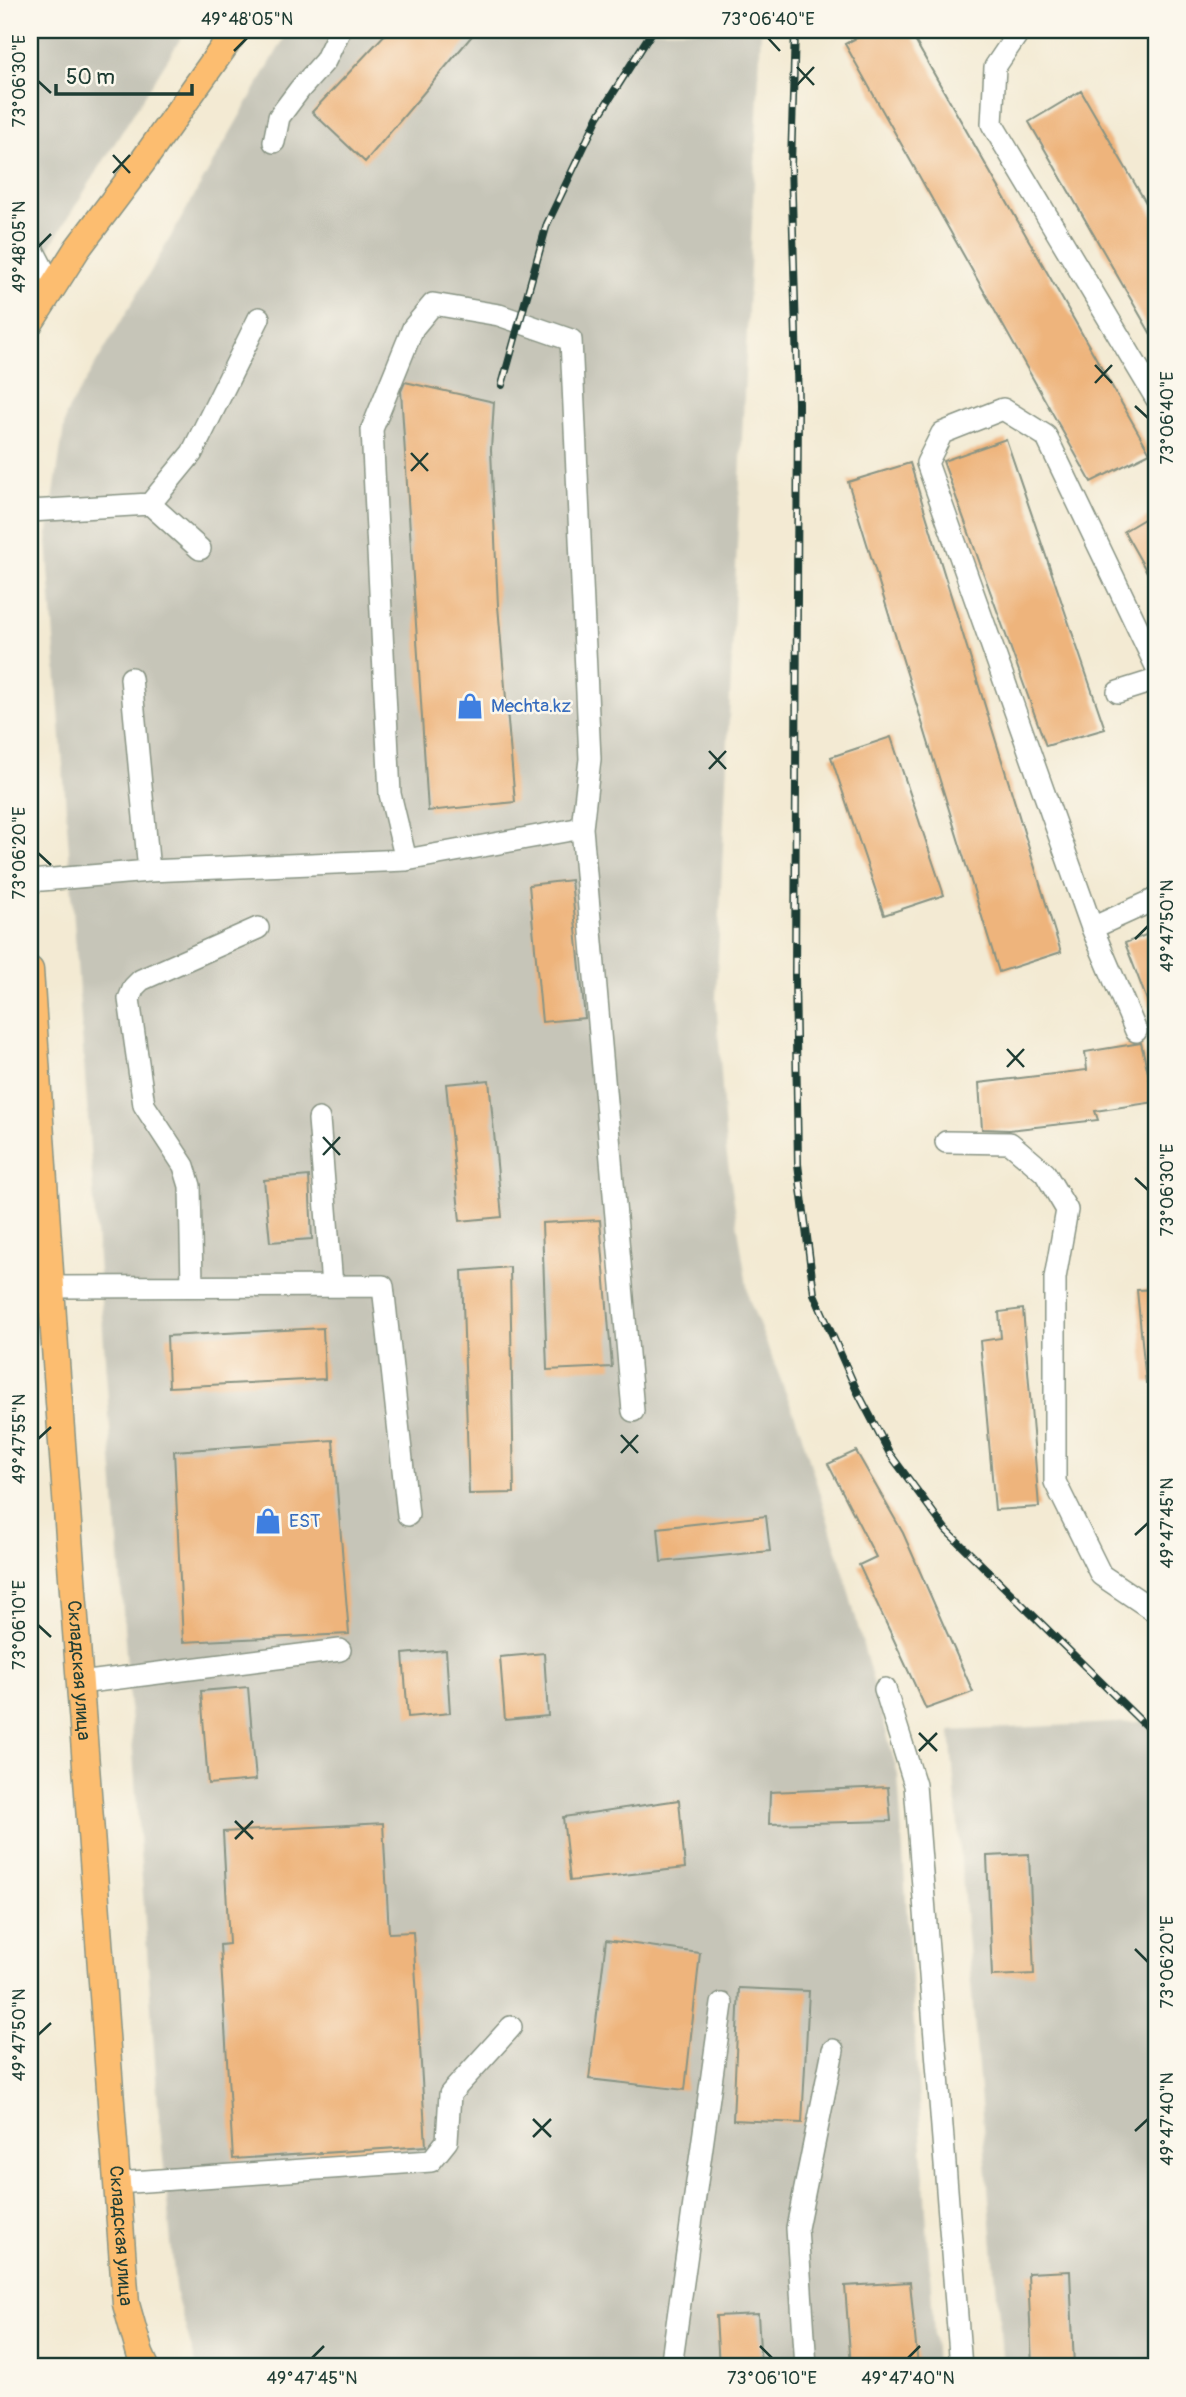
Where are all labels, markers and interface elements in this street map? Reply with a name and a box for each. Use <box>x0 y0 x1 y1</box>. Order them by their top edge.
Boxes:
text: 49°48'05"N <box>201 8 293 31</box>
text: 73°06'40"E <box>721 8 815 31</box>
text: 73°06'30"E <box>8 35 31 127</box>
scale bar <box>56 52 192 96</box>
text: 50 m <box>66 64 115 91</box>
text: 49°48'05"N <box>8 201 31 293</box>
text: 73°06'40"E <box>1156 371 1179 465</box>
shop icon: Mechta.kz <box>455 691 485 721</box>
place label: Mechta.kz <box>491 694 571 718</box>
text: 73°06'20"E <box>8 807 31 899</box>
text: 49°47'50"N <box>1156 880 1179 972</box>
text: 73°06'30"E <box>1156 1144 1179 1236</box>
text: 49°47'55"N <box>8 1394 31 1484</box>
text: 49°47'45"N <box>1156 1478 1179 1568</box>
shop icon: EST <box>253 1506 283 1536</box>
place label: EST <box>289 1509 321 1533</box>
text: 73°06'10"E <box>8 1580 31 1670</box>
street label: Складская улица <box>62 1599 96 1741</box>
text: 73°06'20"E <box>1156 1916 1179 2008</box>
text: 49°47'50"N <box>8 1989 31 2081</box>
text: 49°47'40"N <box>1156 2072 1179 2166</box>
street label: Складская улица <box>104 2165 138 2307</box>
text: 49°47'45"N <box>267 2367 357 2390</box>
text: 73°06'10"E <box>727 2367 817 2390</box>
text: 49°47'40"N <box>861 2367 955 2390</box>

